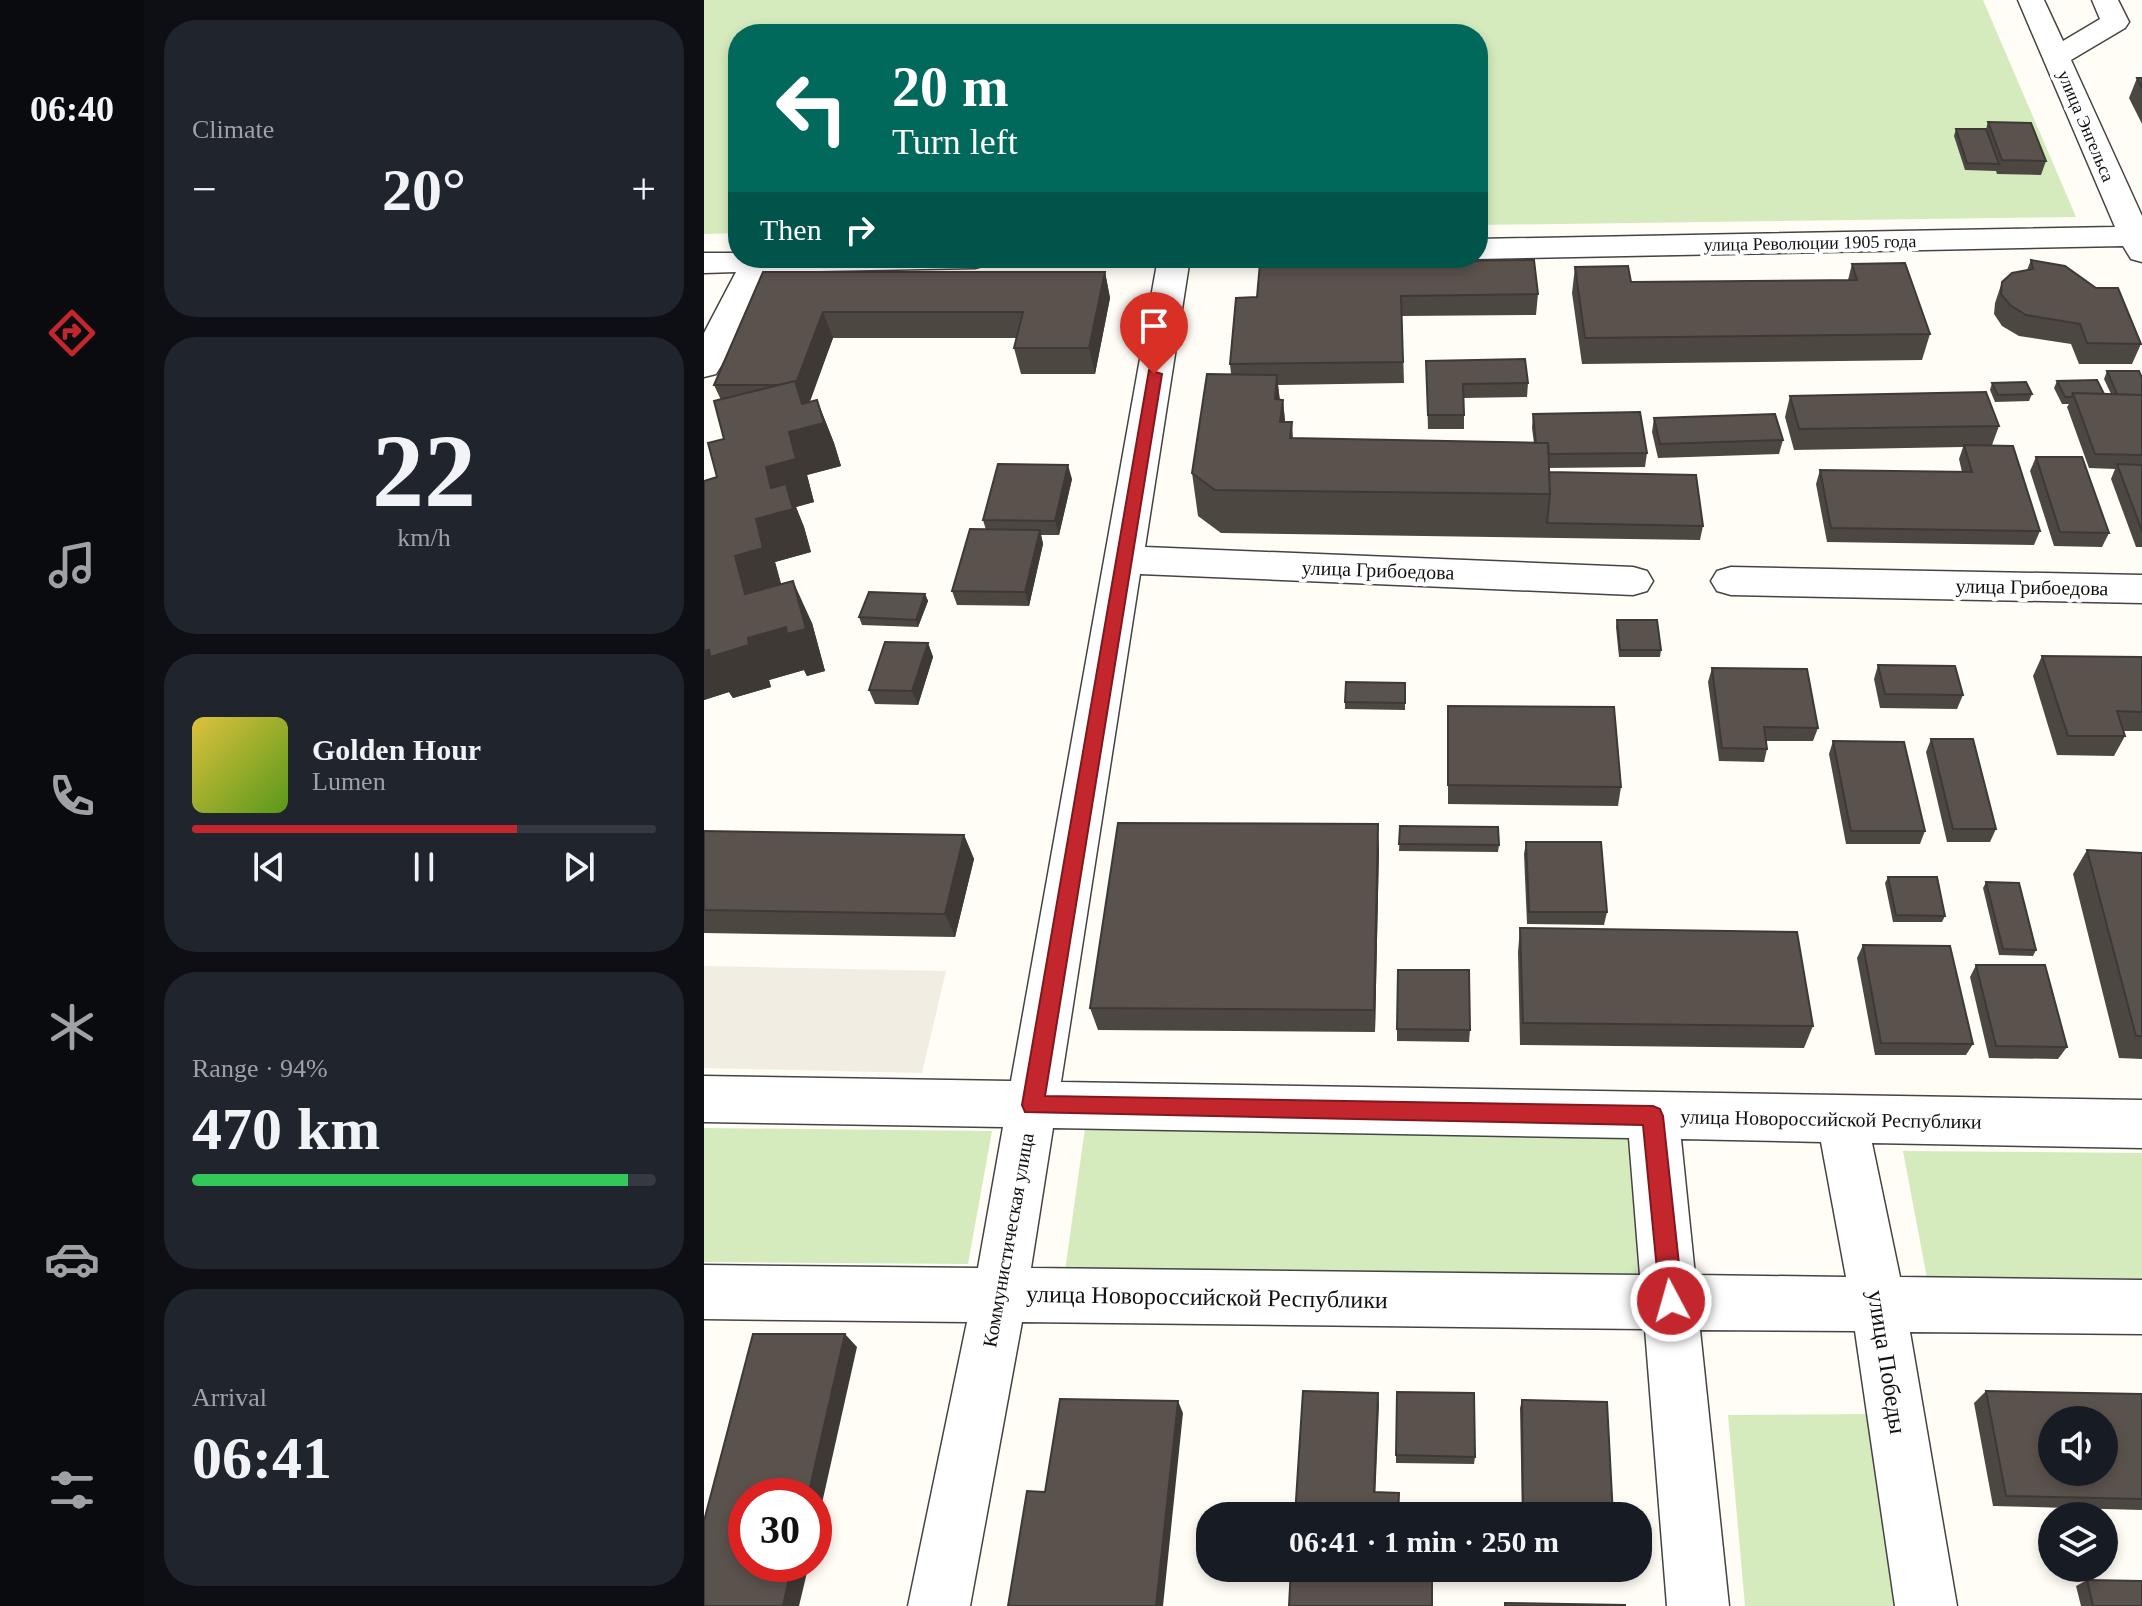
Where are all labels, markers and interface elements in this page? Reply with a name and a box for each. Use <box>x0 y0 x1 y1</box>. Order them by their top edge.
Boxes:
icon: left <box>760 56 864 160</box>
text: 20 m <box>892 56 1009 118</box>
street label: улица Энгельса <box>2054 67 2118 185</box>
text: 06:40 <box>30 89 114 129</box>
text: Climate <box>192 115 274 144</box>
text: Turn left <box>892 122 1018 162</box>
text: 20° <box>382 157 466 223</box>
text: − <box>192 165 217 214</box>
text: + <box>631 165 656 214</box>
icon: right <box>838 208 882 252</box>
text: Then <box>760 213 822 246</box>
street label: улица Революции 1905 года <box>1703 231 1917 255</box>
pin <box>1120 292 1188 374</box>
icon: arrive <box>1132 304 1176 348</box>
icon: directions <box>44 305 100 361</box>
text: 22 <box>372 413 476 528</box>
text: km/h <box>397 523 451 552</box>
icon: music <box>44 537 100 593</box>
street label: улица Грибоедова <box>1301 556 1455 585</box>
street label: улица Грибоедова <box>1955 575 2109 600</box>
text: Golden Hour <box>312 733 481 766</box>
text: Lumen <box>312 767 386 796</box>
icon: phone <box>44 768 100 824</box>
icon: previous <box>247 845 291 889</box>
icon: pause <box>402 845 446 889</box>
icon: next <box>557 845 601 889</box>
icon: climate <box>44 999 100 1055</box>
text: Range · 94% <box>192 1054 328 1083</box>
text: 470 km <box>192 1096 380 1162</box>
street label: улица Новороссийской Республики <box>1680 1105 1982 1134</box>
street label: Коммунистическая улица <box>978 1131 1039 1349</box>
icon: car <box>44 1231 100 1287</box>
position arrow <box>1629 1259 1713 1343</box>
street label: улица Новороссийской Республики <box>1026 1281 1388 1313</box>
street label: улица Победы <box>1863 1288 1911 1436</box>
text: Arrival <box>192 1383 267 1412</box>
map controls <box>2038 1406 2118 1582</box>
button: sound <box>2038 1406 2118 1486</box>
text: 06:41 <box>192 1425 332 1491</box>
icon: filters <box>44 1462 100 1518</box>
speed limit sign: 30 <box>728 1478 832 1582</box>
button: layers <box>2038 1502 2118 1582</box>
text: 06:41 · 1 min · 250 m <box>1289 1525 1559 1558</box>

